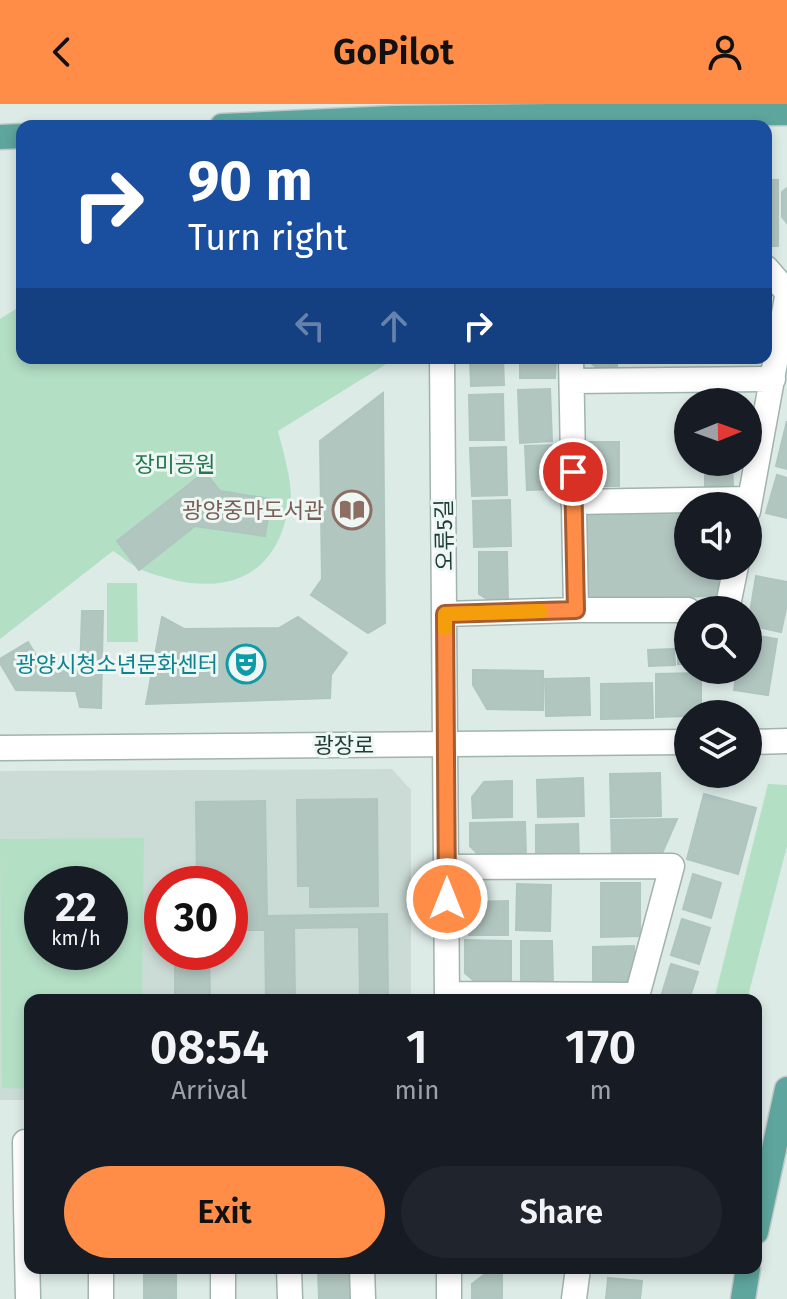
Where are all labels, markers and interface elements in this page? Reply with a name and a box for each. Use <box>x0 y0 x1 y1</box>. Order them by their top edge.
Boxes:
icon: back <box>40 30 84 74</box>
text: GoPilot <box>333 30 454 74</box>
icon: person <box>703 30 747 74</box>
text: 90 m <box>188 148 313 215</box>
icon: right <box>56 152 160 256</box>
text: Turn right <box>188 216 348 260</box>
icon: left <box>288 304 332 348</box>
icon: ahead <box>372 304 416 348</box>
icon: right <box>456 304 500 348</box>
north arrow <box>674 388 762 476</box>
map controls <box>674 388 762 788</box>
pin <box>539 438 607 506</box>
icon: arrive <box>551 450 595 494</box>
park label: 장미공원 <box>135 451 215 478</box>
library icon: 광양중마도서관 <box>331 489 373 531</box>
button: sound <box>674 492 762 580</box>
place label: 광양중마도서관 <box>182 497 324 524</box>
street label: 오류5길 <box>430 499 459 571</box>
button: search <box>674 596 762 684</box>
theatre icon: 광양시청소년문화센터 <box>225 643 267 685</box>
place label: 광양시청소년문화센터 <box>16 651 218 678</box>
button: layers <box>674 700 762 788</box>
street label: 광장로 <box>314 732 374 759</box>
position arrow <box>405 857 489 941</box>
speed limit sign: 30 <box>144 866 248 970</box>
text: 22 <box>55 884 97 932</box>
text: km/h <box>51 926 101 950</box>
text: 08:54 <box>150 1018 269 1076</box>
text: 1 <box>406 1018 428 1076</box>
text: 170 <box>565 1018 636 1076</box>
text: Arrival <box>171 1075 247 1106</box>
text: min <box>395 1075 439 1106</box>
text: m <box>590 1075 612 1106</box>
button: Exit <box>64 1166 385 1258</box>
button: Share <box>401 1166 722 1258</box>

